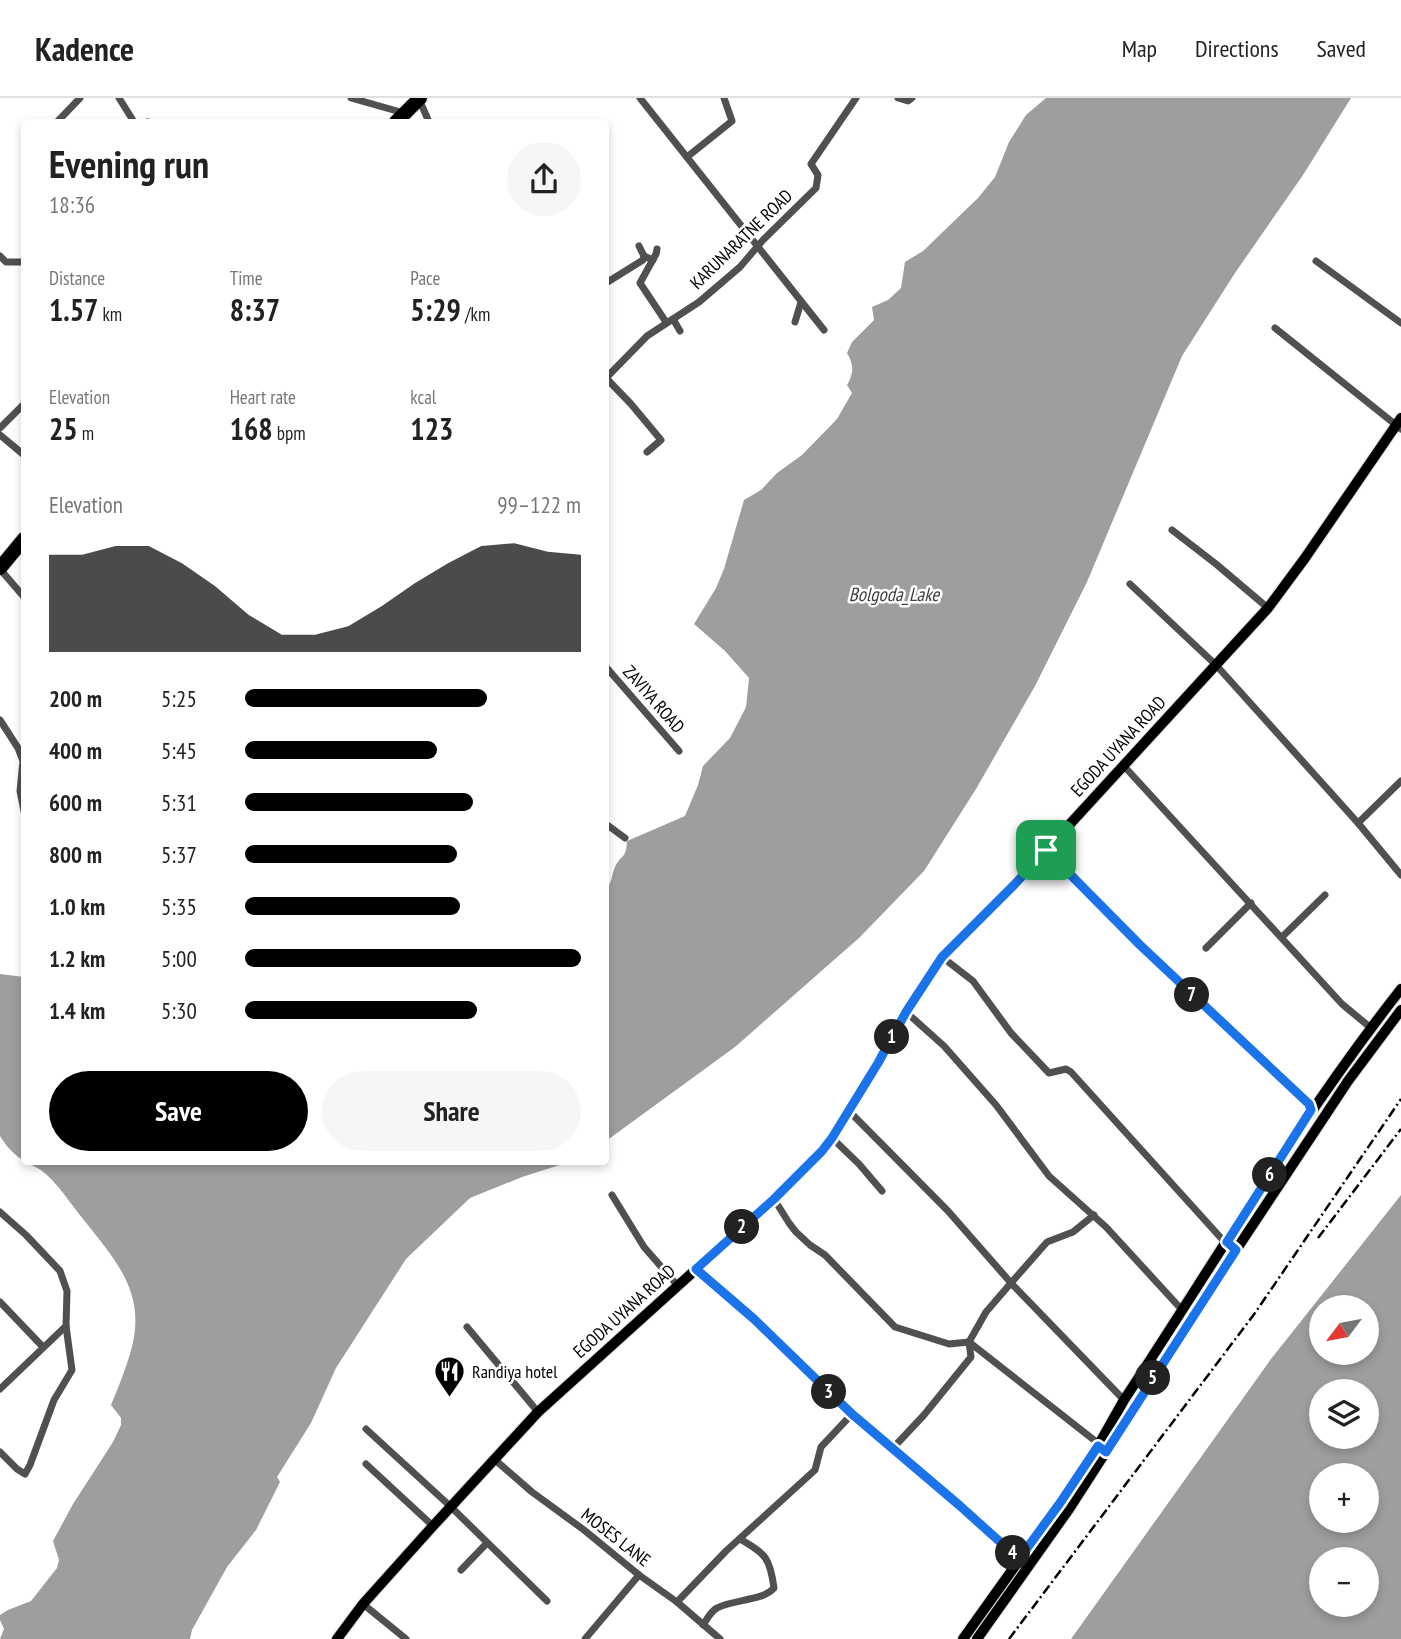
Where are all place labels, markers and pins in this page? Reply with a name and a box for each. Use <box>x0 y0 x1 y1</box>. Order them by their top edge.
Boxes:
pin <box>1016 820 1076 880</box>
pin: 7 <box>1174 978 1210 1012</box>
pin: 1 <box>874 1020 910 1054</box>
pin: 6 <box>1252 1158 1288 1192</box>
pin: 2 <box>724 1210 760 1244</box>
restaurant icon: Randiya hotel <box>432 1354 466 1398</box>
place label: Randiya hotel <box>472 1360 558 1383</box>
pin: 5 <box>1136 1360 1170 1396</box>
pin: 3 <box>812 1374 846 1410</box>
pin: 4 <box>996 1536 1030 1570</box>

